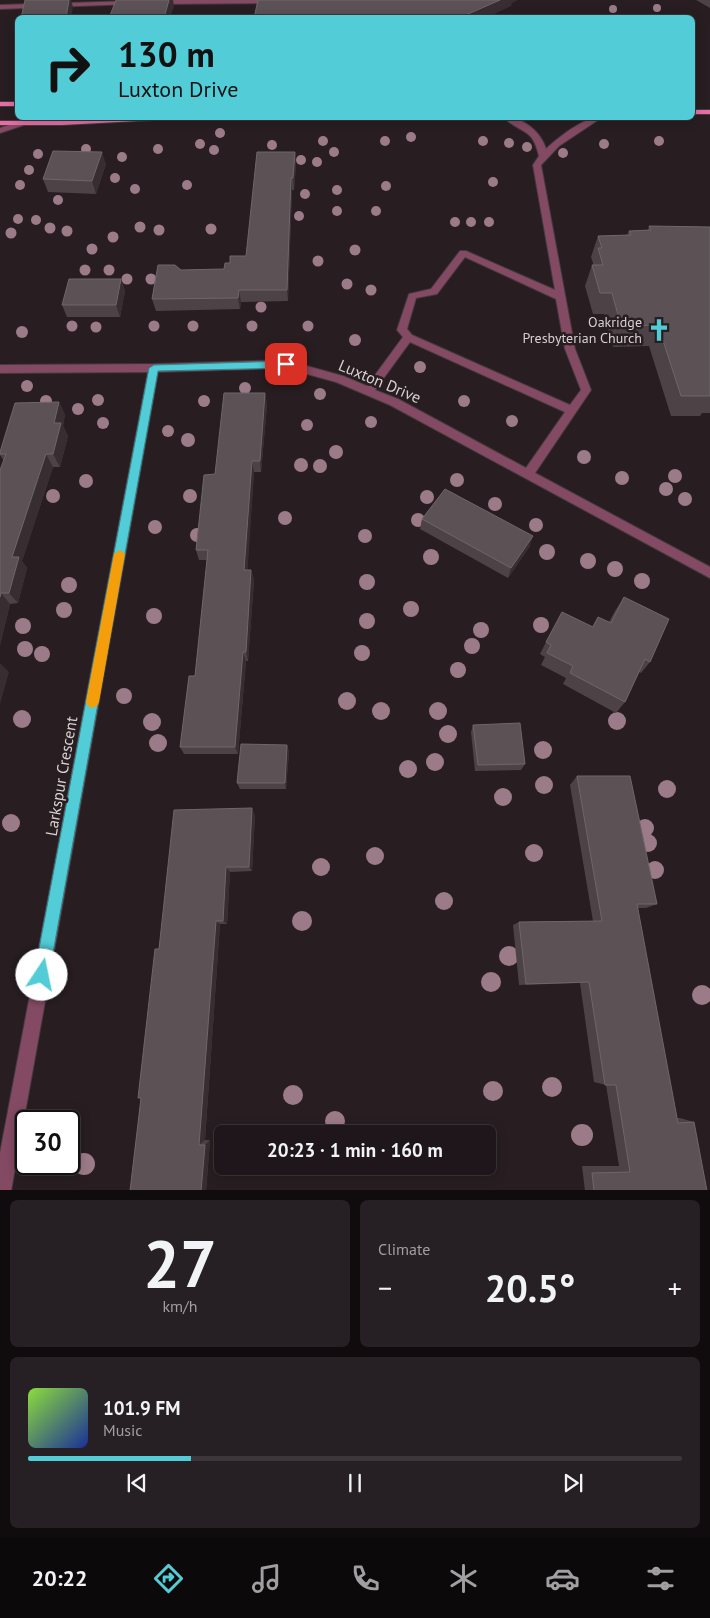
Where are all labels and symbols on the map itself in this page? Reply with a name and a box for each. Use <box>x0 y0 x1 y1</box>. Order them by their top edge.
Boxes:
place label: Oakridge Presbyterian Church <box>522 313 642 347</box>
church icon: Oakridge Presbyterian Church <box>646 317 672 343</box>
pin <box>265 343 307 385</box>
street label: Luxton Drive <box>336 355 424 407</box>
street label: Larkspur Crescent <box>41 714 81 837</box>
position arrow <box>15 948 67 1000</box>
speed limit sign: 30 <box>15 1110 80 1175</box>

